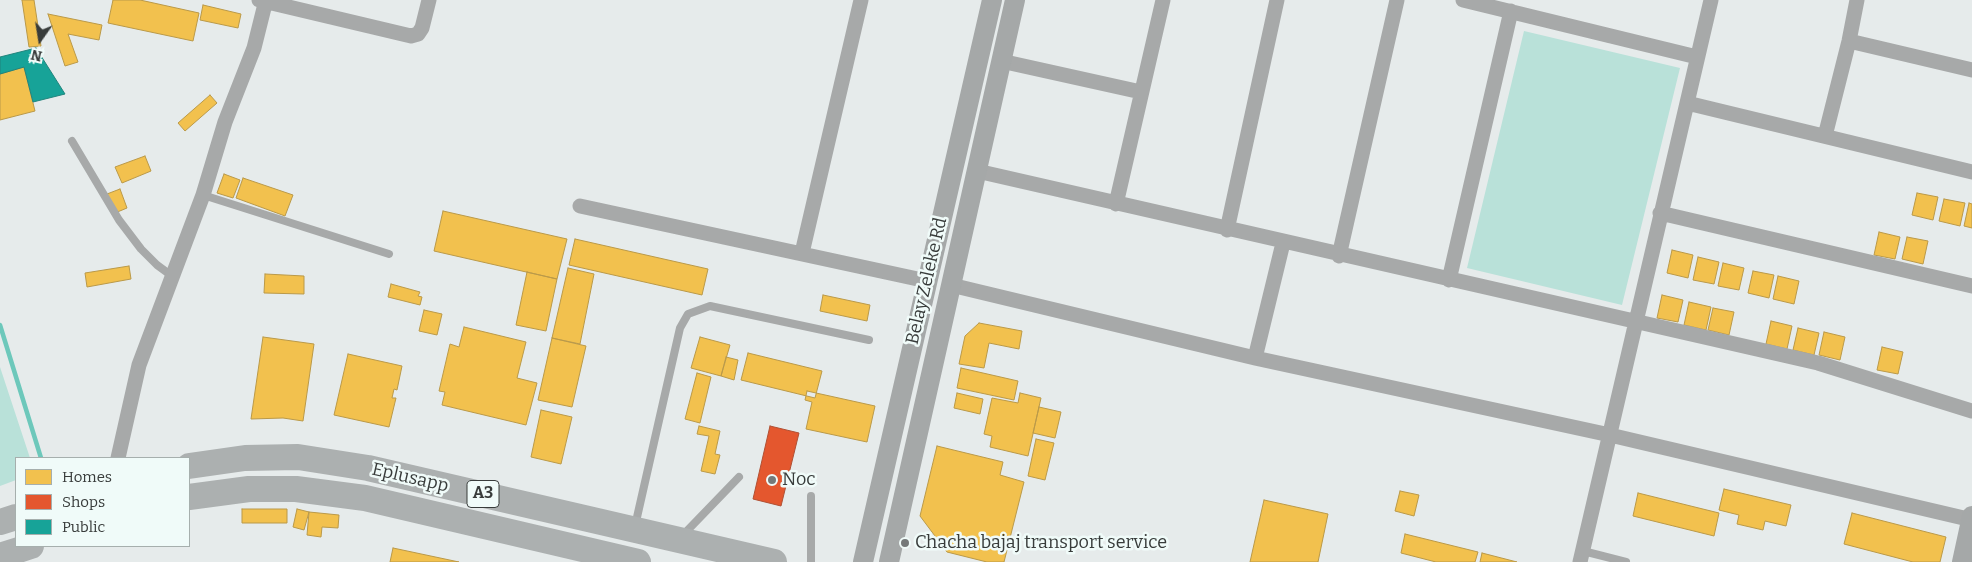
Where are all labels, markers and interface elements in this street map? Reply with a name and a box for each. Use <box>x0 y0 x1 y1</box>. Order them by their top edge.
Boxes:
north arrow <box>15 15 65 65</box>
text: N <box>29 46 44 65</box>
street label: Belay Zeleke Rd <box>902 215 952 347</box>
legend <box>15 457 190 547</box>
street label: Eplusapp <box>370 459 450 497</box>
text: Homes <box>62 468 112 486</box>
place label: Noc <box>782 469 816 491</box>
marker: Noc <box>766 474 778 486</box>
road number: A3 <box>467 480 499 508</box>
text: Shops <box>62 493 105 511</box>
text: Public <box>62 518 105 536</box>
place label: Chacha bajaj transport service <box>915 532 1167 554</box>
marker: Chacha bajaj transport service <box>899 537 911 549</box>

